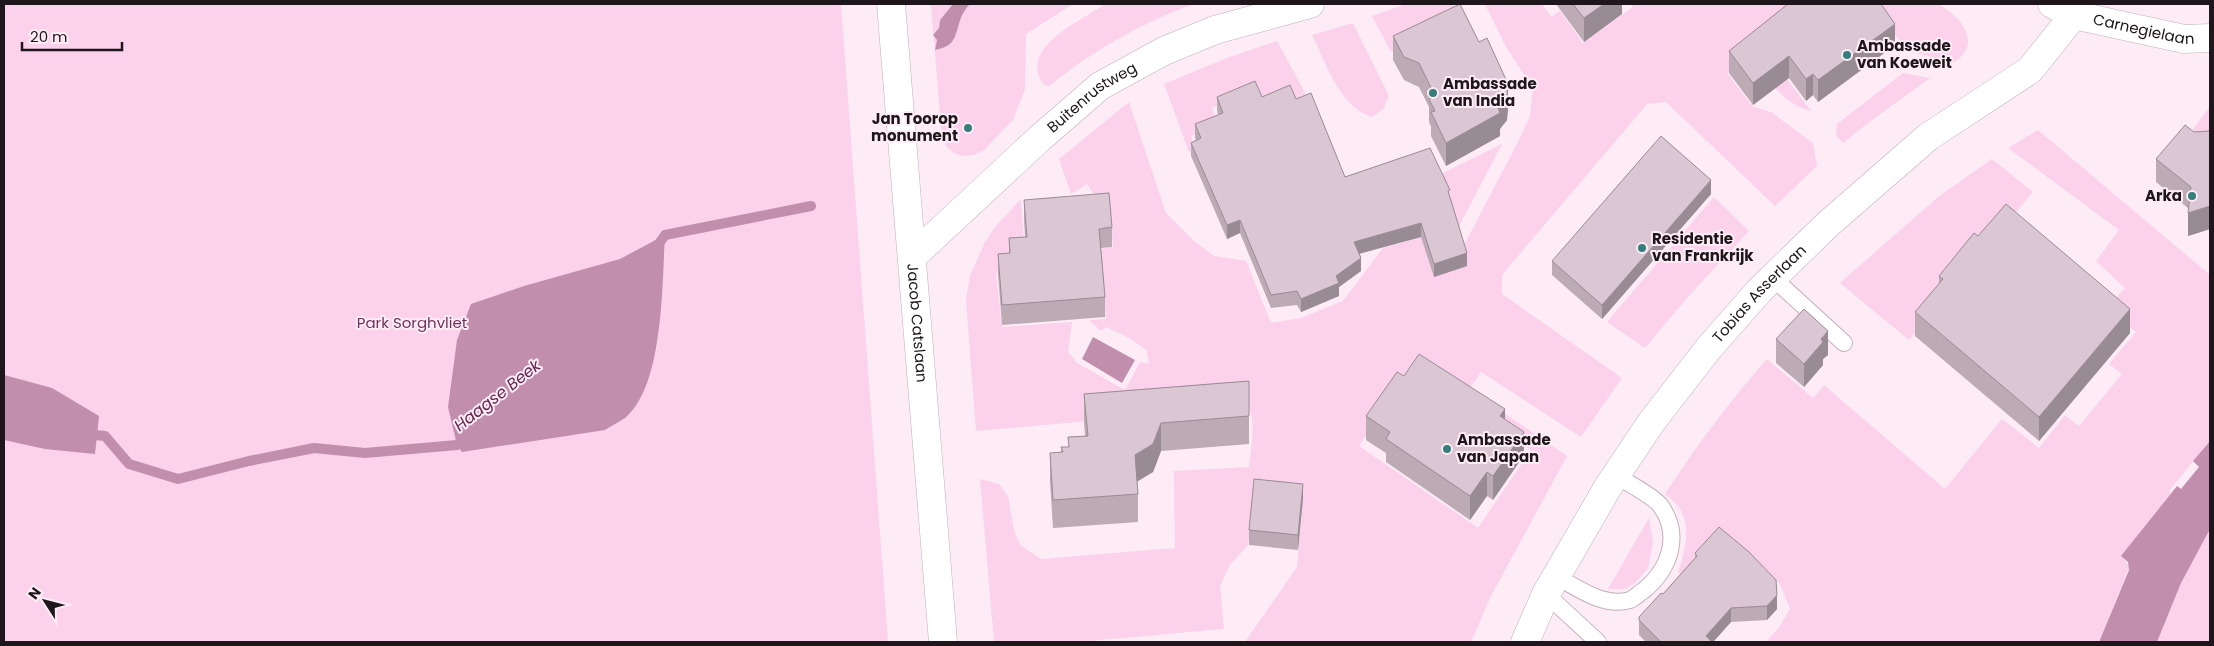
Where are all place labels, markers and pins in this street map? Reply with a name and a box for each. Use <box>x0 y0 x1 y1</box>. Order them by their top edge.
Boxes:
place label: Ambassade van Koeweit <box>1857 35 1952 73</box>
marker: Ambassade van Koeweit <box>1841 49 1853 61</box>
place label: Ambassade van India <box>1443 73 1537 111</box>
marker: Ambassade van India <box>1427 87 1439 99</box>
place label: Jan Toorop monument <box>871 108 958 146</box>
marker: Jan Toorop monument <box>962 122 974 134</box>
place label: Arka <box>2145 185 2182 206</box>
marker: Arka <box>2186 190 2198 202</box>
place label: Residentie van Frankrijk <box>1652 228 1754 266</box>
marker: Residentie van Frankrijk <box>1636 242 1648 254</box>
place label: Ambassade van Japan <box>1457 429 1551 467</box>
marker: Ambassade van Japan <box>1441 443 1453 455</box>

